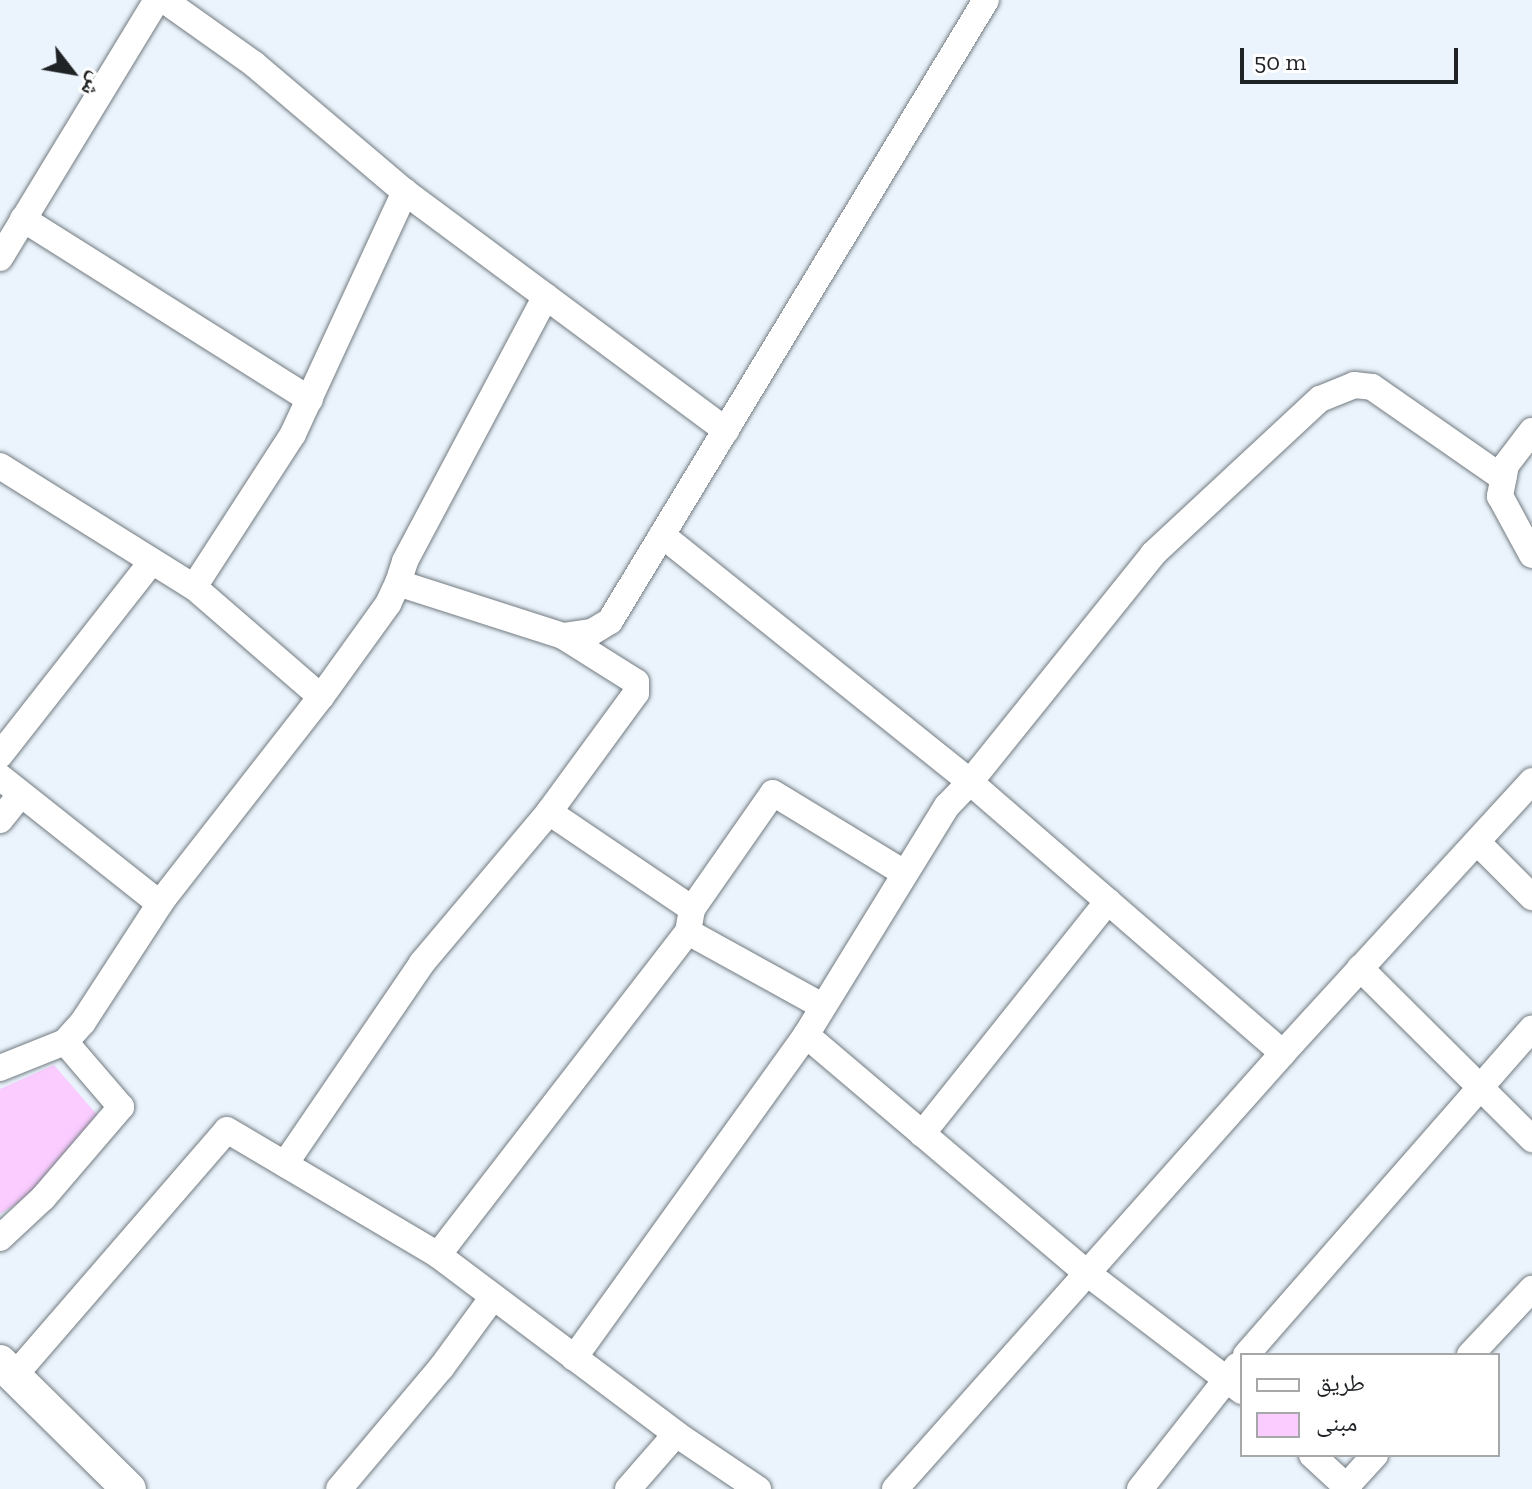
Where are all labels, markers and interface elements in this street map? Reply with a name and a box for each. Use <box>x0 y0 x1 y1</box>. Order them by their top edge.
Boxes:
north arrow <box>32 32 112 112</box>
scale bar <box>1244 32 1462 82</box>
text: 50 m <box>1254 47 1306 76</box>
text: ش <box>75 68 111 102</box>
legend <box>1240 1353 1500 1457</box>
text: طريق <box>1316 1368 1365 1397</box>
text: مبنى <box>1316 1408 1357 1437</box>

